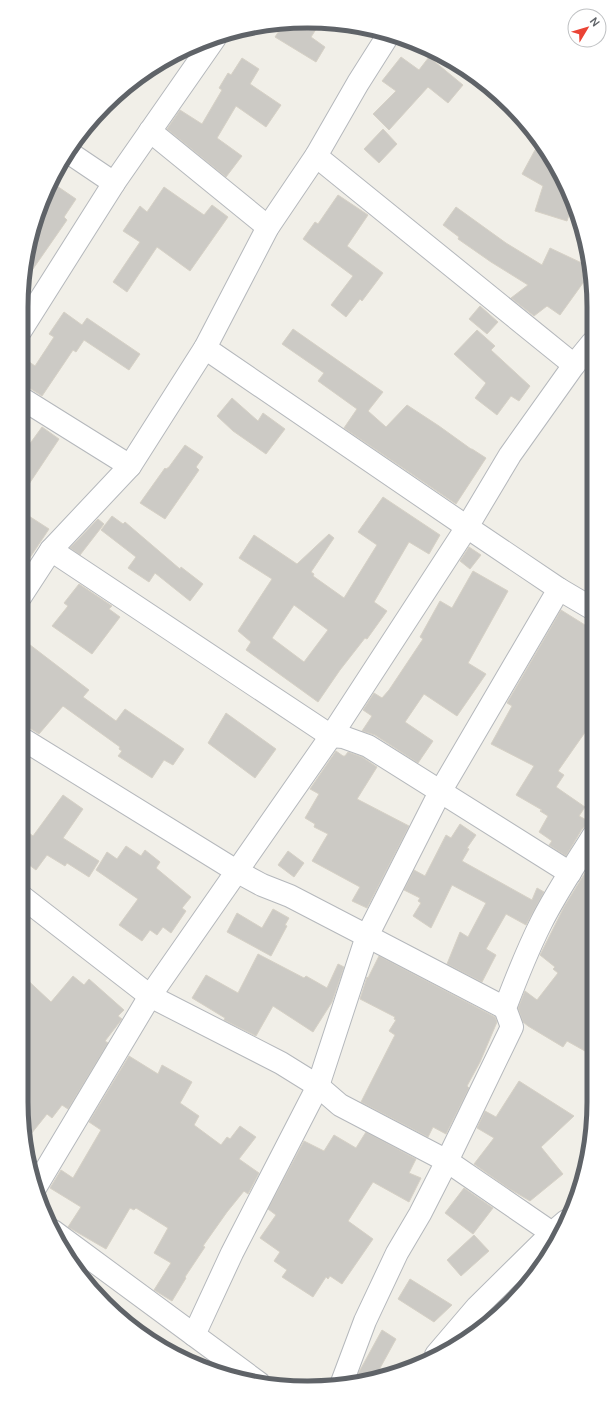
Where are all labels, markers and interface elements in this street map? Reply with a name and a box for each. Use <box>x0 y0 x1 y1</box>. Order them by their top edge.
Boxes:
north arrow <box>567 8 607 48</box>
text: N <box>587 14 604 29</box>

